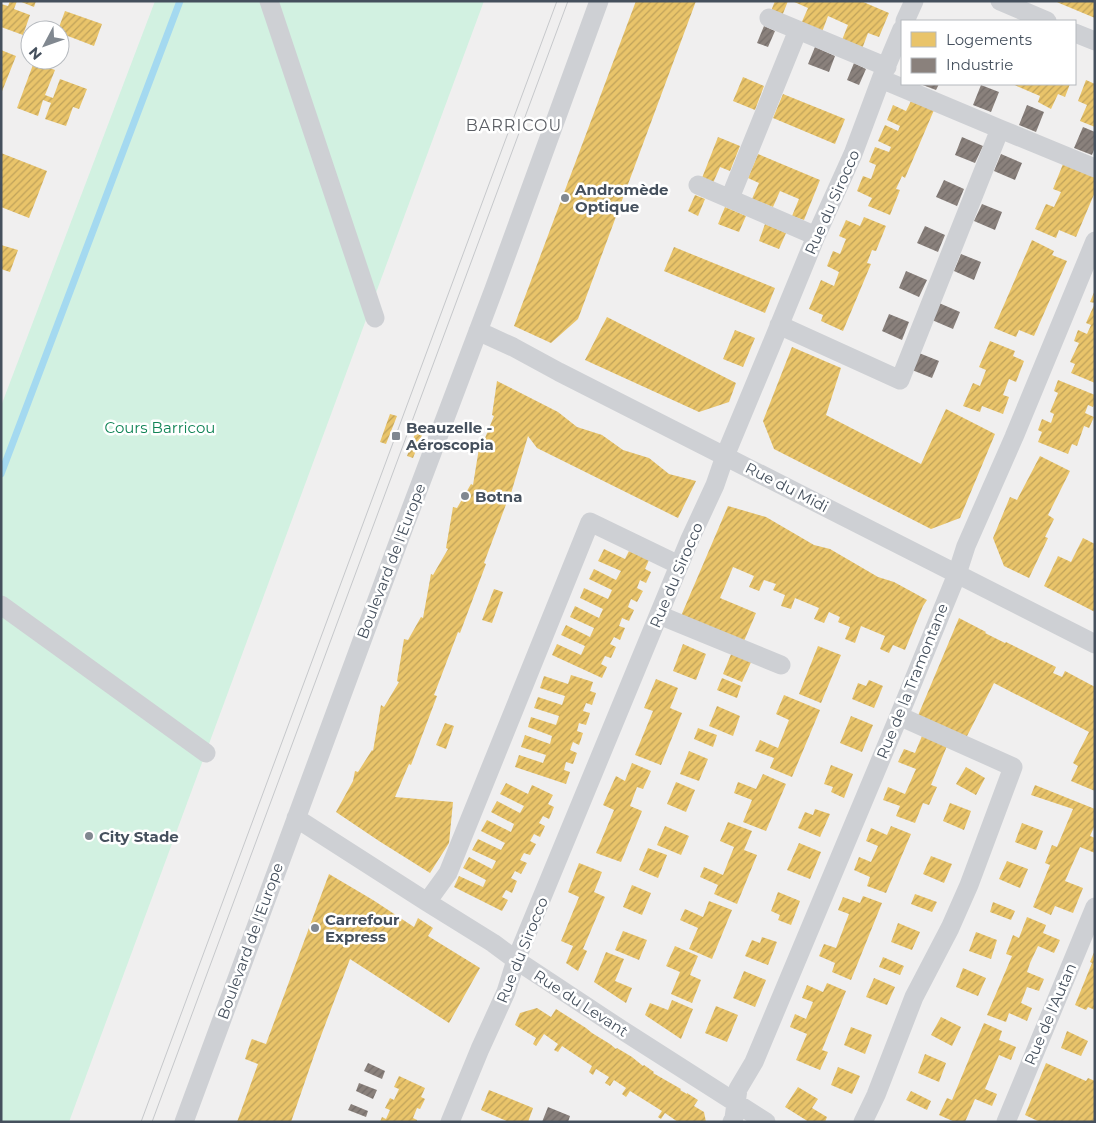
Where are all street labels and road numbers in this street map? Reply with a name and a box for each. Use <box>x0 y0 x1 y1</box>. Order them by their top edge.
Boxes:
street label: Rue du Sirocco <box>800 147 864 257</box>
street label: Rue du Midi <box>742 458 832 516</box>
street label: Boulevard de l'Europe <box>353 481 429 641</box>
street label: Rue du Sirocco <box>645 519 707 631</box>
street label: Rue de la Tramontane <box>872 601 952 761</box>
street label: Boulevard de l'Europe <box>213 860 287 1022</box>
street label: Rue du Sirocco <box>492 894 552 1006</box>
street label: Rue de l'Autan <box>1020 960 1080 1068</box>
street label: Rue du Levant <box>530 965 632 1041</box>

